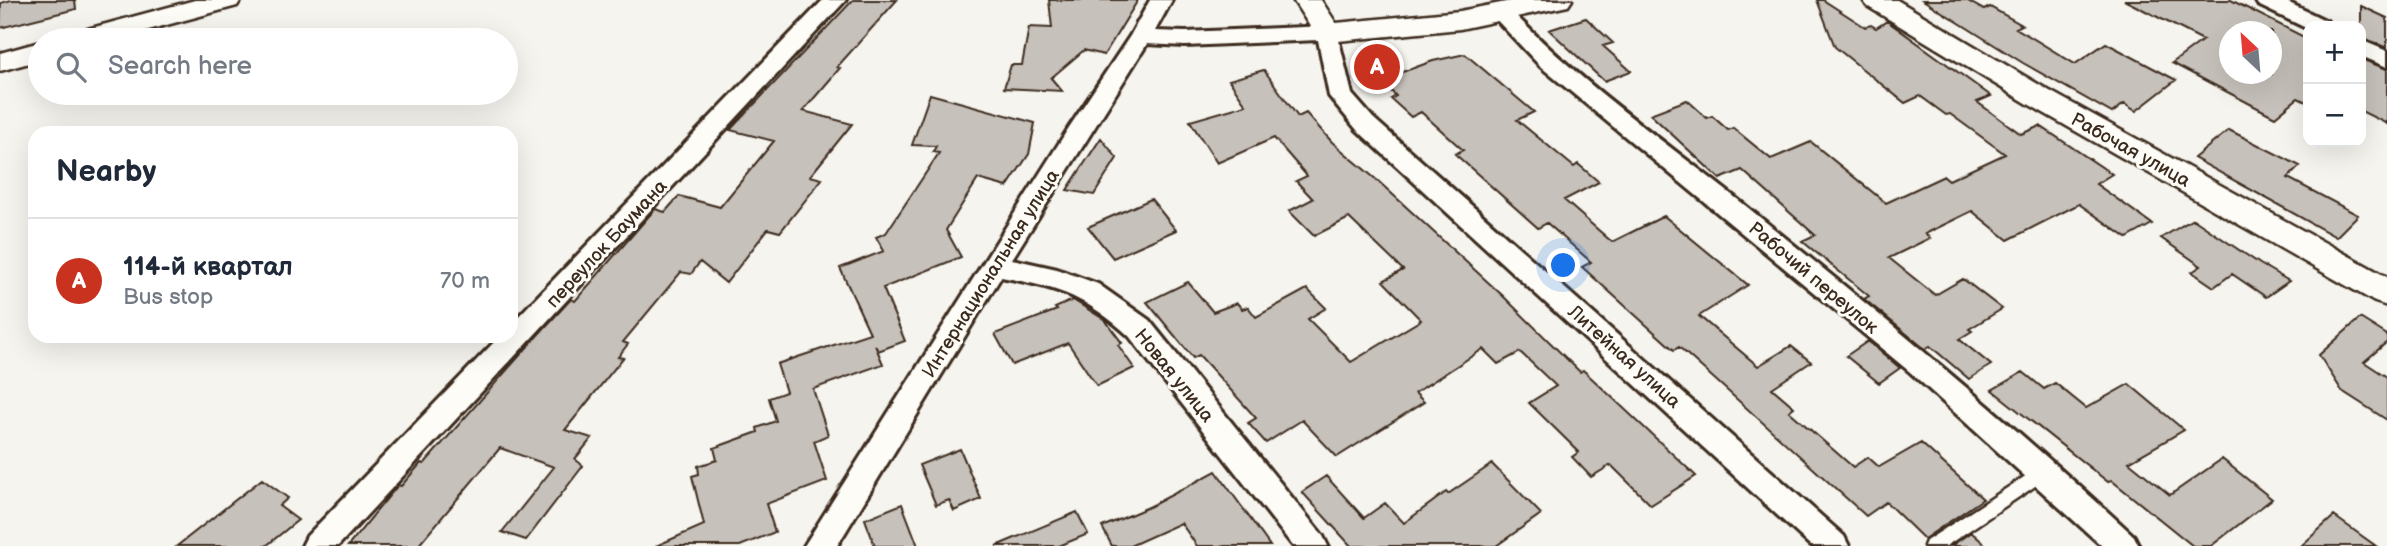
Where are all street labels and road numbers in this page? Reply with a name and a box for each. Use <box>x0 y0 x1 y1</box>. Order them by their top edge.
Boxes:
street label: Рабочая улица <box>2067 108 2194 193</box>
street label: Интернациональная улица <box>918 165 1065 382</box>
street label: переулок Баумана <box>542 175 672 313</box>
street label: Рабочий переулок <box>1743 217 1883 339</box>
street label: Литейная улица <box>1562 300 1685 414</box>
street label: Новая улица <box>1129 325 1218 427</box>

